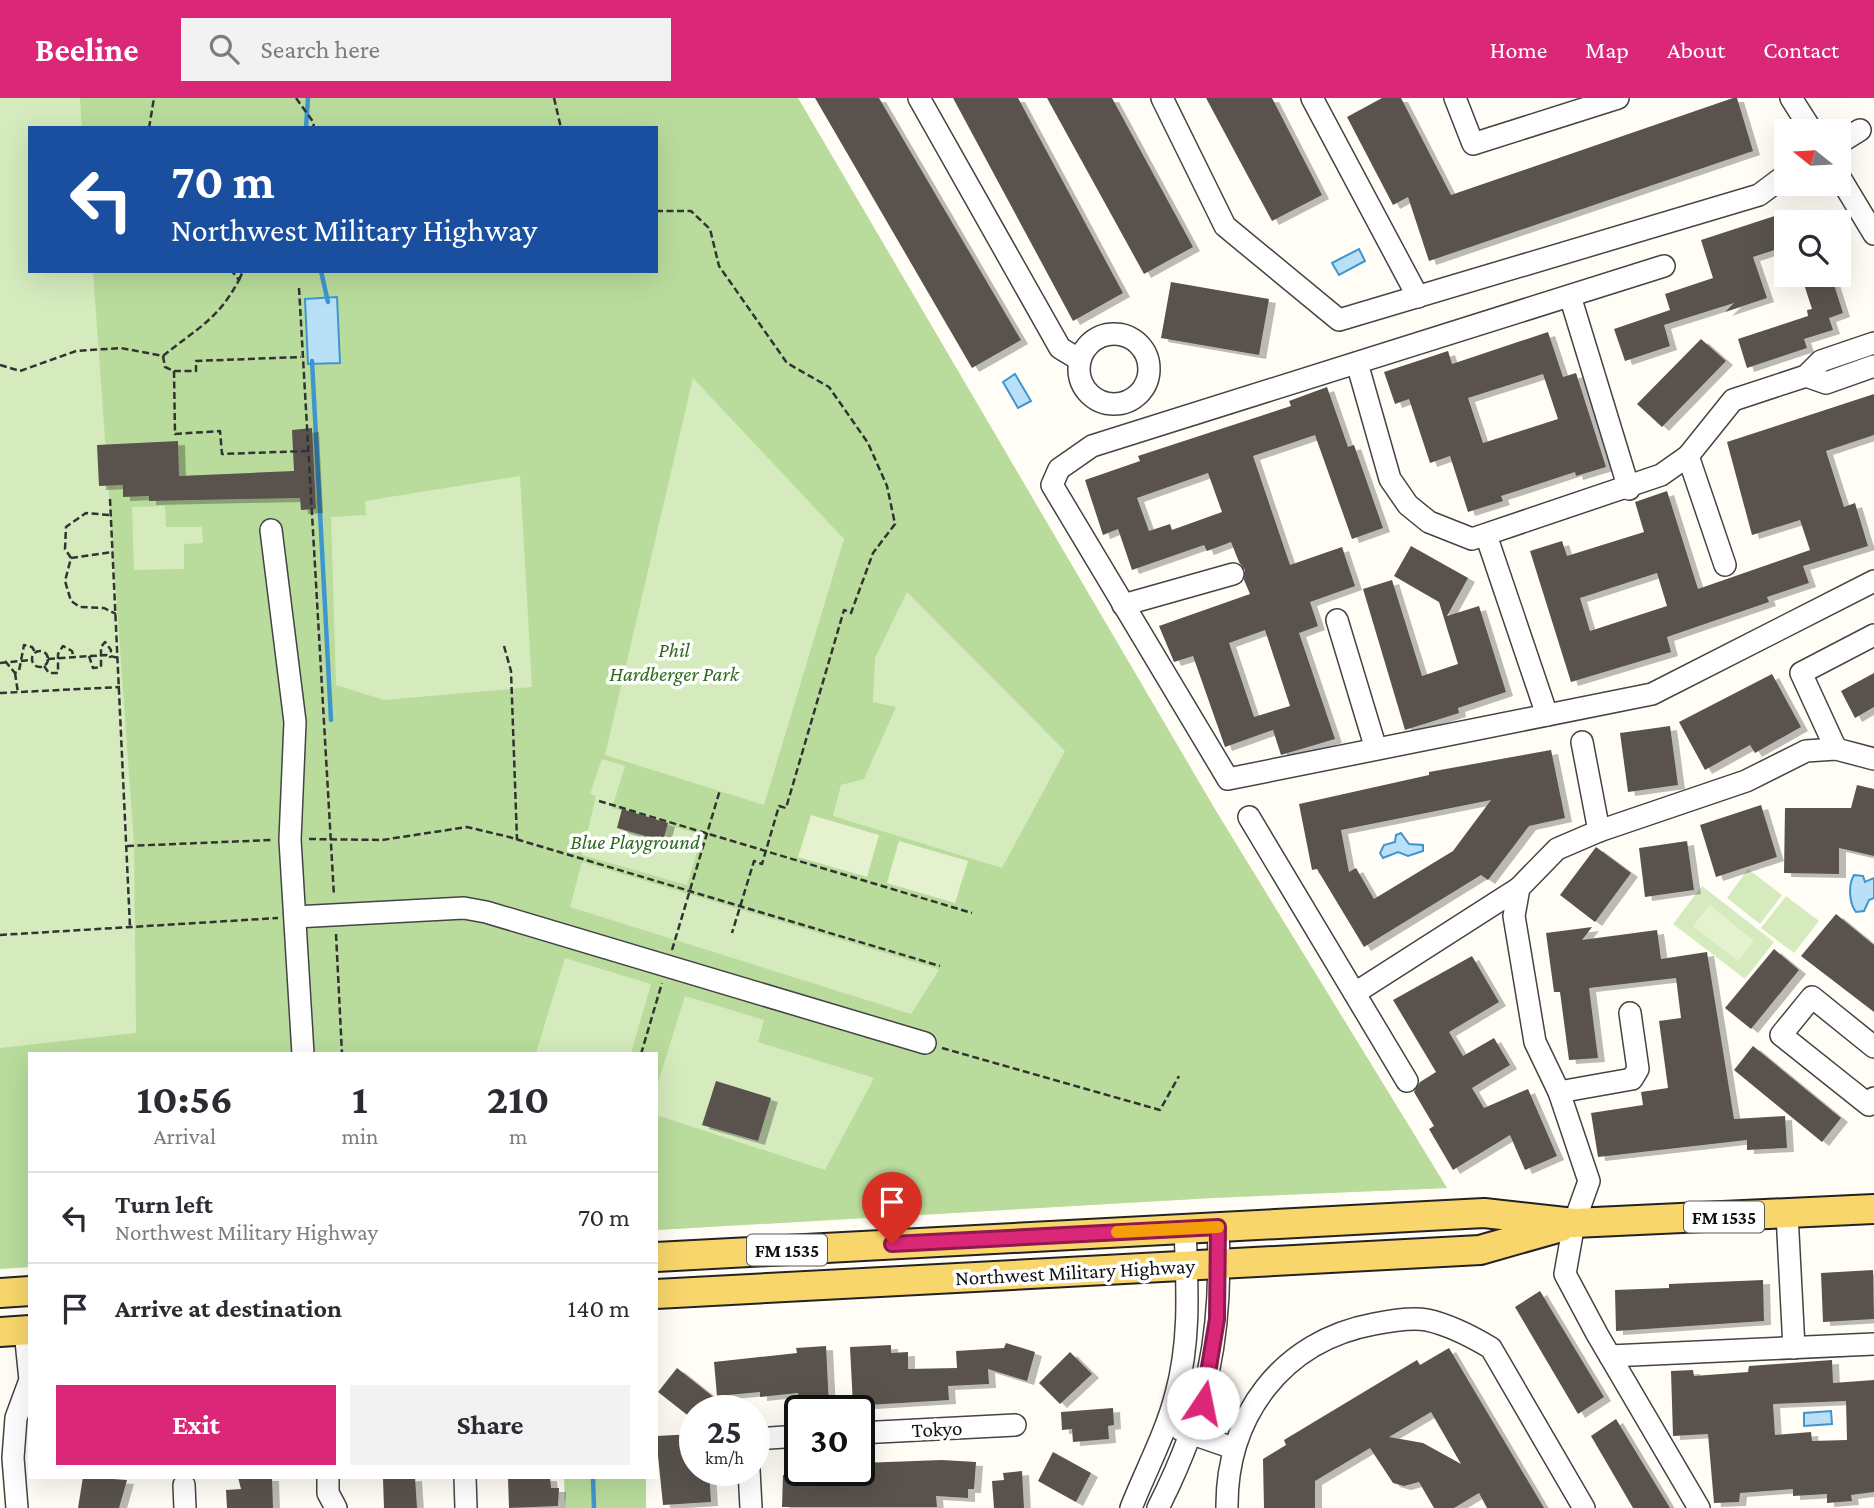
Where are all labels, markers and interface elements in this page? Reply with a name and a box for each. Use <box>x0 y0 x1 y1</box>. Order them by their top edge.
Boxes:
search box <box>181 18 671 81</box>
icon: search <box>205 30 243 68</box>
text: Beeline <box>35 31 139 68</box>
text: Search here <box>261 35 380 64</box>
text: Home <box>1490 36 1547 63</box>
text: Map <box>1585 36 1629 63</box>
text: About <box>1667 36 1725 63</box>
text: Contact <box>1763 36 1839 63</box>
north arrow <box>1774 119 1852 196</box>
map controls <box>1774 119 1851 287</box>
icon: left <box>56 154 147 245</box>
text: 70 m <box>171 154 275 209</box>
button: search <box>1774 210 1851 287</box>
text: Northwest Military Highway <box>171 212 537 248</box>
park label: Phil Hardberger Park <box>609 638 740 686</box>
park label: Blue Playground <box>570 830 701 854</box>
text: 10:56 <box>137 1075 233 1122</box>
text: 1 <box>352 1075 368 1122</box>
text: 210 <box>487 1075 549 1122</box>
text: Arrival <box>153 1123 216 1149</box>
text: min <box>341 1123 378 1149</box>
text: m <box>509 1123 527 1149</box>
pin <box>862 1172 922 1244</box>
icon: arrive <box>873 1183 911 1221</box>
text: Turn left <box>115 1190 213 1219</box>
icon: left <box>56 1199 94 1237</box>
road number: FM 1535 <box>1684 1202 1764 1232</box>
text: 70 m <box>578 1203 630 1232</box>
text: Northwest Military Highway <box>115 1219 378 1245</box>
road number: FM 1535 <box>747 1234 827 1266</box>
street label: Northwest Military Highway <box>954 1254 1196 1290</box>
icon: arrive <box>56 1290 94 1328</box>
text: Arrive at destination <box>115 1294 342 1323</box>
text: 140 m <box>568 1294 630 1323</box>
position arrow <box>1166 1366 1240 1440</box>
button: Exit <box>56 1385 336 1465</box>
button: Share <box>350 1385 630 1465</box>
speed limit sign: 30 <box>784 1395 875 1486</box>
text: 25 <box>707 1412 742 1451</box>
street label: Tokyo <box>911 1416 963 1442</box>
text: km/h <box>705 1448 744 1468</box>

